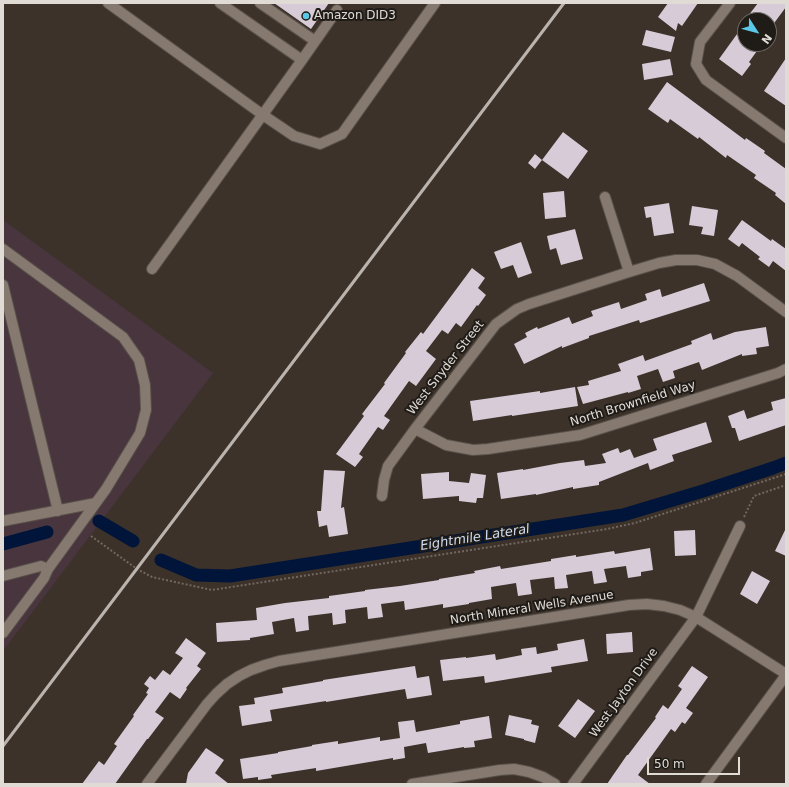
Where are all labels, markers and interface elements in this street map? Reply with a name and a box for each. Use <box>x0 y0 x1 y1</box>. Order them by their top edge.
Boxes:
place label: Amazon DID3 <box>314 9 396 23</box>
marker: Amazon DID3 <box>301 11 311 21</box>
north arrow <box>737 12 777 52</box>
text: N <box>758 31 774 46</box>
street label: West Snyder Street <box>405 318 487 418</box>
street label: North Brownfield Way <box>569 378 697 430</box>
water label: Eightmile Lateral <box>419 522 531 554</box>
street label: North Mineral Wells Avenue <box>449 588 615 628</box>
street label: West Jayton Drive <box>587 646 661 740</box>
scale bar <box>649 749 742 775</box>
text: 50 m <box>654 757 685 771</box>

